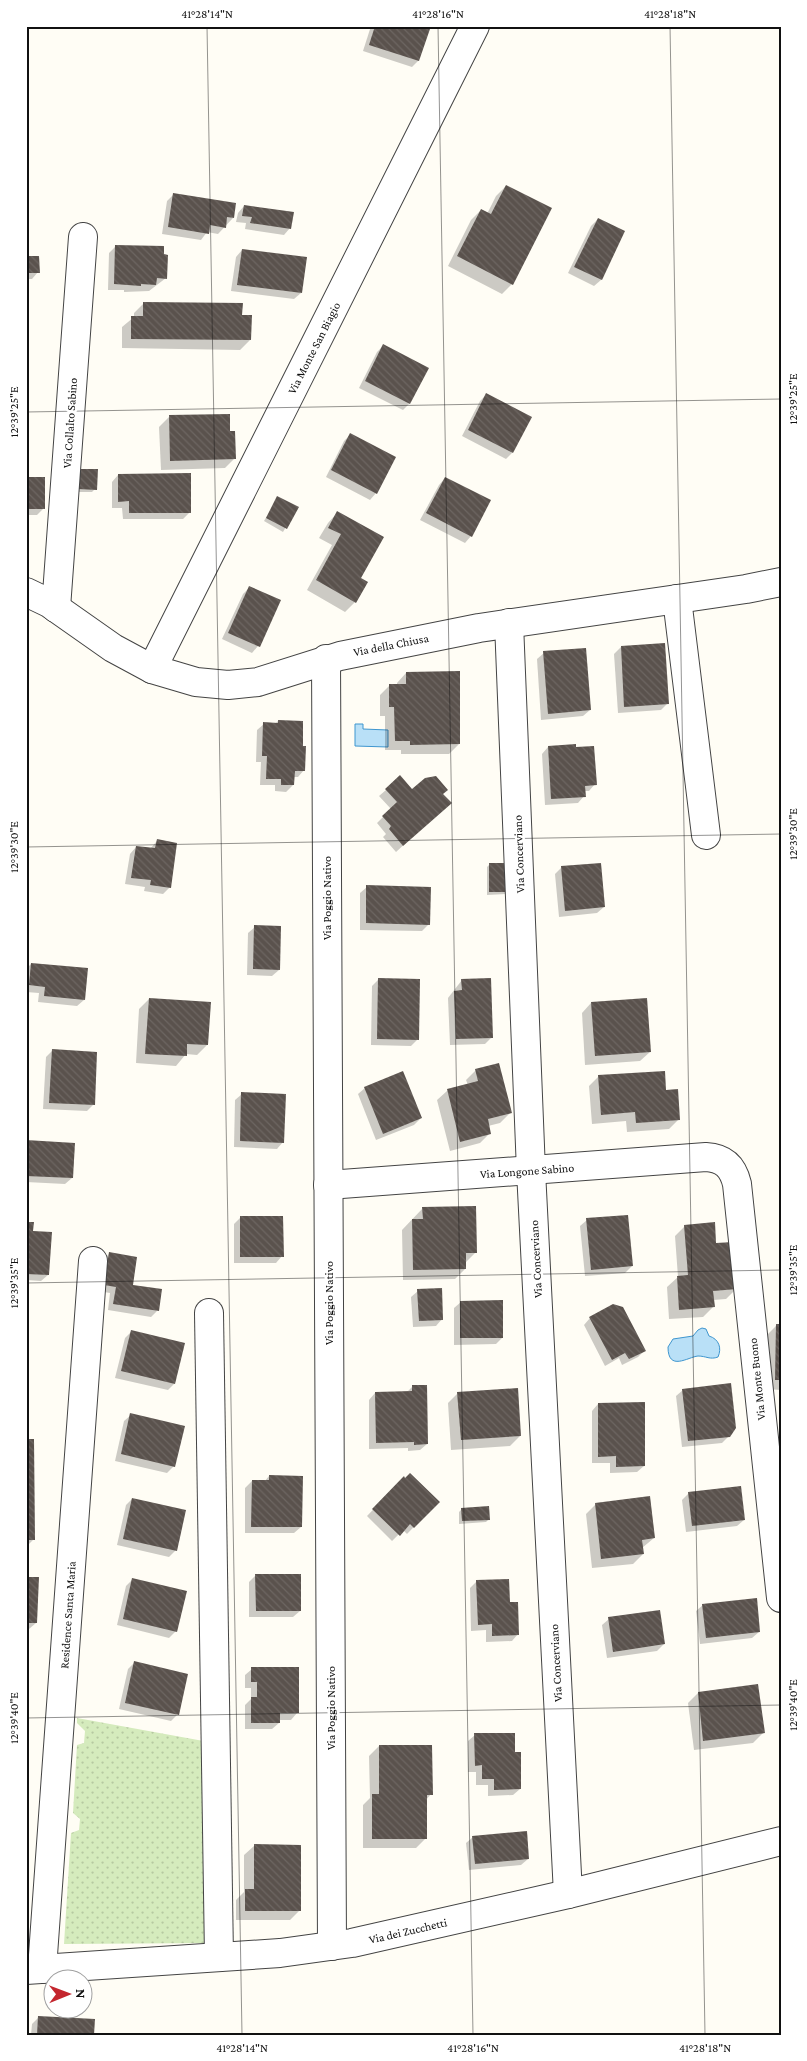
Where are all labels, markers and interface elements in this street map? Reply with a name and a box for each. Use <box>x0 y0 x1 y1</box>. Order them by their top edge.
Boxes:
text: 41°28'14"N <box>181 7 233 21</box>
text: 41°28'16"N <box>412 7 464 21</box>
text: 41°28'18"N <box>644 7 696 21</box>
street label: Via Monte San Biagio <box>285 300 343 396</box>
text: 12°39'25"E <box>786 373 800 424</box>
street label: Via Collalto Sabino <box>60 377 80 469</box>
text: 12°39'25"E <box>7 386 21 437</box>
street label: Via della Chiusa <box>352 631 430 659</box>
text: 12°39'30"E <box>786 808 800 860</box>
street label: Via Concerviano <box>511 815 527 893</box>
text: 12°39'30"E <box>7 821 21 873</box>
street label: Via Poggio Nativo <box>320 856 334 940</box>
street label: Via Longone Sabino <box>479 1161 575 1181</box>
street label: Via Concerviano <box>527 1220 545 1298</box>
text: 12°39'35"E <box>786 1244 800 1295</box>
text: 12°39'35"E <box>7 1257 21 1308</box>
street label: Via Poggio Nativo <box>322 1261 336 1345</box>
street label: Via Monte Buono <box>746 1337 768 1421</box>
street label: Residence Santa Maria <box>57 1560 79 1669</box>
street label: Via Concerviano <box>547 1624 565 1702</box>
street label: Via Poggio Nativo <box>324 1666 338 1750</box>
text: 12°39'40"E <box>786 1679 800 1731</box>
text: 12°39'40"E <box>7 1692 21 1744</box>
street label: Via dei Zucchetti <box>368 1915 448 1947</box>
north arrow <box>42 1968 92 2018</box>
text: N <box>73 1989 89 1999</box>
text: 41°28'14"N <box>216 2041 268 2055</box>
text: 41°28'16"N <box>447 2041 499 2055</box>
text: 41°28'18"N <box>679 2041 731 2055</box>

